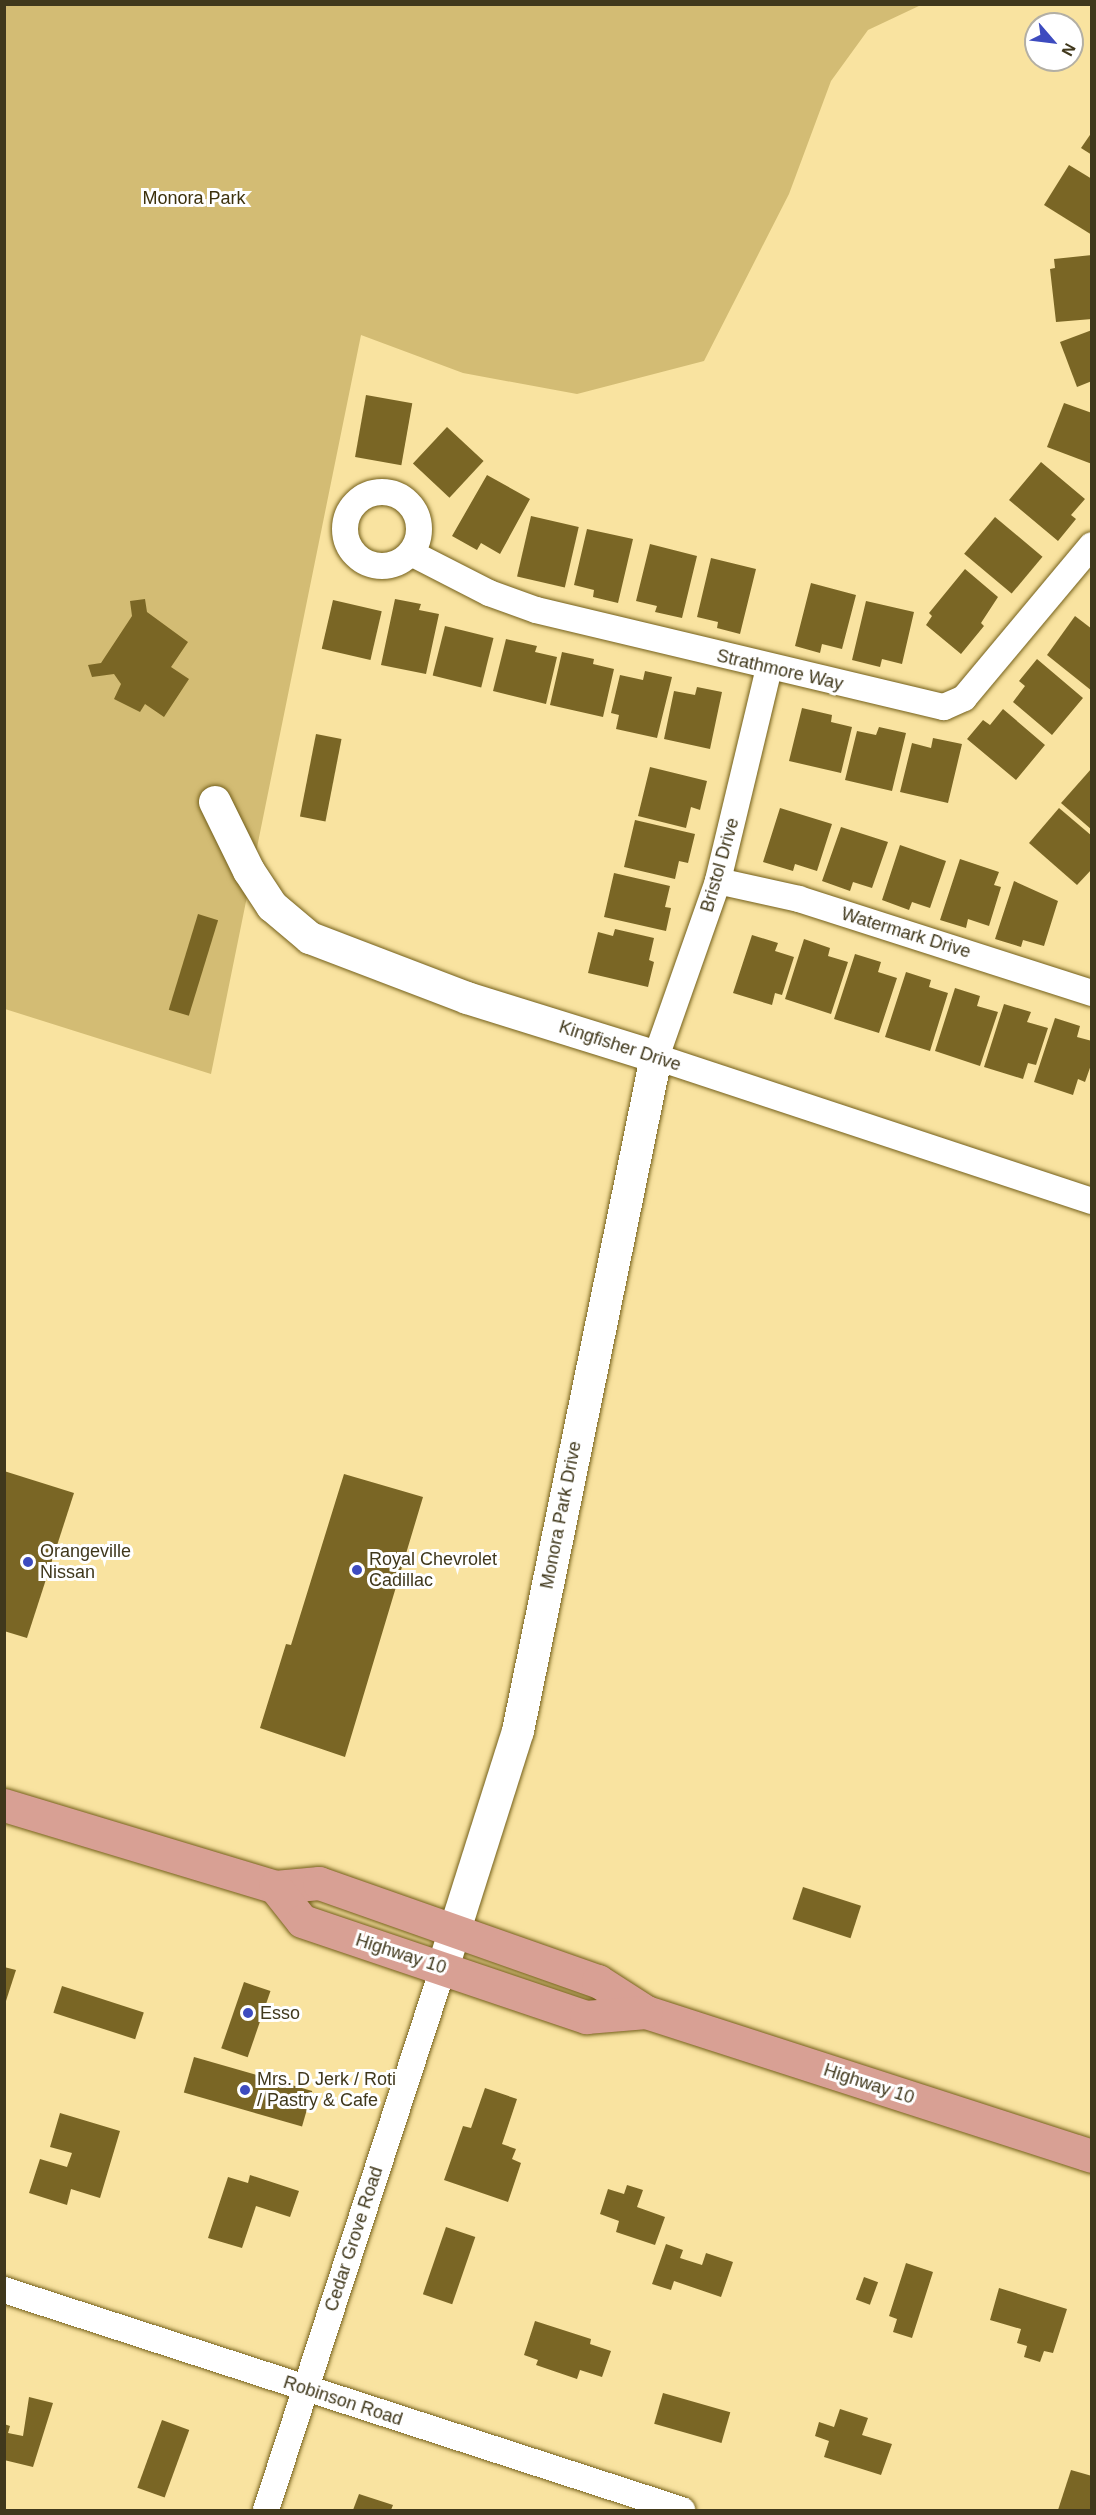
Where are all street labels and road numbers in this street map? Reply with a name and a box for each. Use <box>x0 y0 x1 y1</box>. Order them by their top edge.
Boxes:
street label: Strathmore Way <box>715 645 845 695</box>
street label: Bristol Drive <box>696 815 744 915</box>
street label: Watermark Drive <box>839 903 973 963</box>
street label: Kingfisher Drive <box>556 1016 684 1076</box>
street label: Monora Park Drive <box>536 1439 586 1591</box>
street label: Highway 10 <box>353 1929 449 1979</box>
street label: Highway 10 <box>821 2059 917 2109</box>
street label: Cedar Grove Road <box>320 2164 388 2314</box>
street label: Robinson Road <box>281 2372 405 2430</box>

